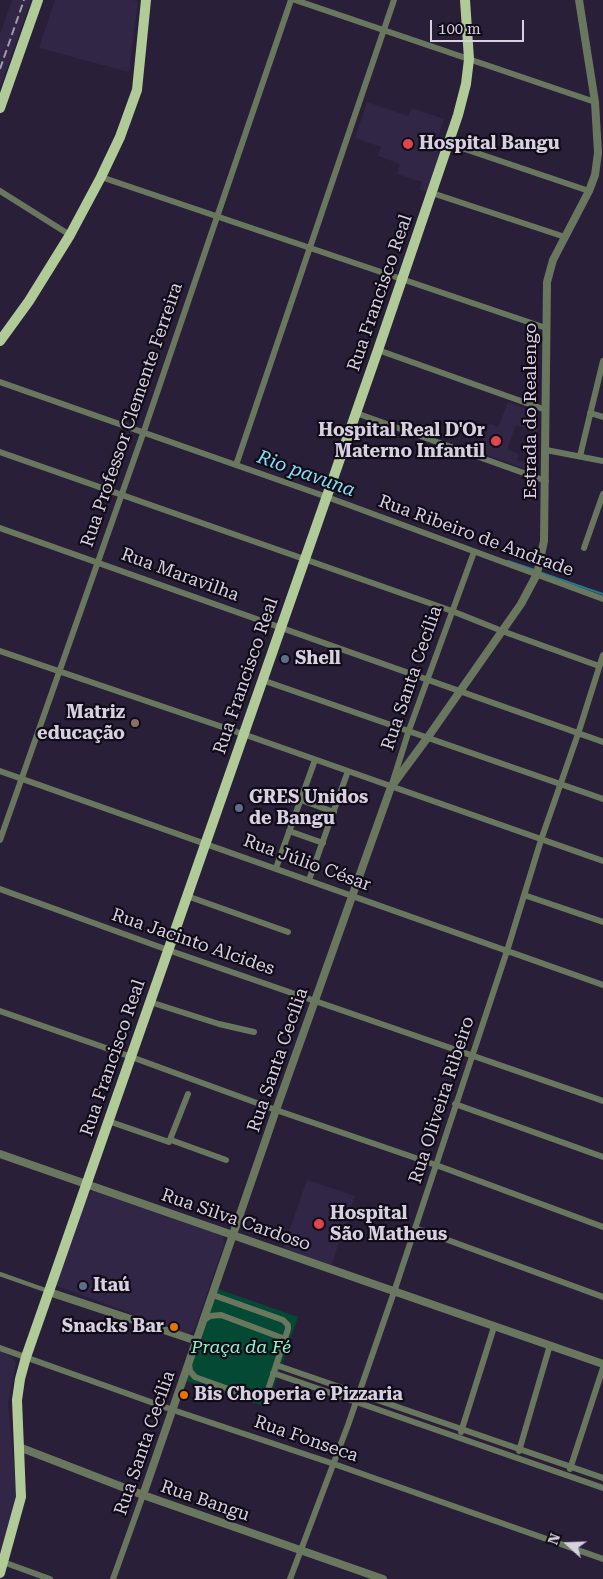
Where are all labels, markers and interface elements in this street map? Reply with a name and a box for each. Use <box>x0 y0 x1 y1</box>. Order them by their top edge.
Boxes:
scale bar <box>433 10 527 42</box>
text: 100 m <box>438 20 481 38</box>
place label: Hospital Bangu <box>419 133 560 155</box>
marker: Hospital Bangu <box>401 137 415 151</box>
street label: Rua Francisco Real <box>343 212 417 374</box>
street label: Rua Professor Clemente Ferreira <box>76 280 188 550</box>
street label: Estrada do Realengo <box>520 323 542 499</box>
place label: Hospital Real D'Or Materno Infantil <box>318 420 485 462</box>
marker: Hospital Real D'Or Materno Infantil <box>489 434 503 448</box>
water label: Rio pavuna <box>254 446 358 502</box>
street label: Rua Ribeiro de Andrade <box>376 491 576 581</box>
street label: Rua Maravilha <box>118 544 242 606</box>
street label: Rua Francisco Real <box>209 595 283 757</box>
street label: Rua Santa Cecília <box>377 603 447 753</box>
place label: Shell <box>295 648 341 670</box>
marker: Shell <box>279 653 291 665</box>
place label: Matriz educação <box>37 702 125 744</box>
marker: Matriz educação <box>129 717 141 729</box>
place label: GRES Unidos de Bangu <box>249 787 368 830</box>
marker: GRES Unidos de Bangu <box>233 802 245 814</box>
street label: Rua Júlio César <box>240 830 374 896</box>
street label: Rua Jacinto Alcides <box>109 904 277 980</box>
street label: Rua Francisco Real <box>76 977 150 1139</box>
street label: Rua Santa Cecília <box>243 985 313 1135</box>
street label: Rua Oliveira Ribeiro <box>405 1014 479 1186</box>
street label: Rua Silva Cardoso <box>158 1184 314 1256</box>
place label: Hospital São Matheus <box>330 1203 447 1246</box>
marker: Hospital São Matheus <box>312 1217 326 1231</box>
place label: Itaú <box>93 1275 130 1297</box>
marker: Itaú <box>77 1280 89 1292</box>
place label: Snacks Bar <box>62 1316 164 1338</box>
marker: Snacks Bar <box>168 1321 180 1333</box>
park label: Praça da Fé <box>191 1337 291 1359</box>
street label: Rua Santa Cecília <box>110 1368 180 1518</box>
place label: Bis Choperia e Pizzaria <box>194 1384 403 1406</box>
marker: Bis Choperia e Pizzaria <box>178 1389 190 1401</box>
street label: Rua Fonseca <box>251 1411 361 1467</box>
street label: Rua Bangu <box>158 1476 252 1526</box>
north arrow <box>543 1519 593 1569</box>
text: N <box>545 1531 563 1547</box>

